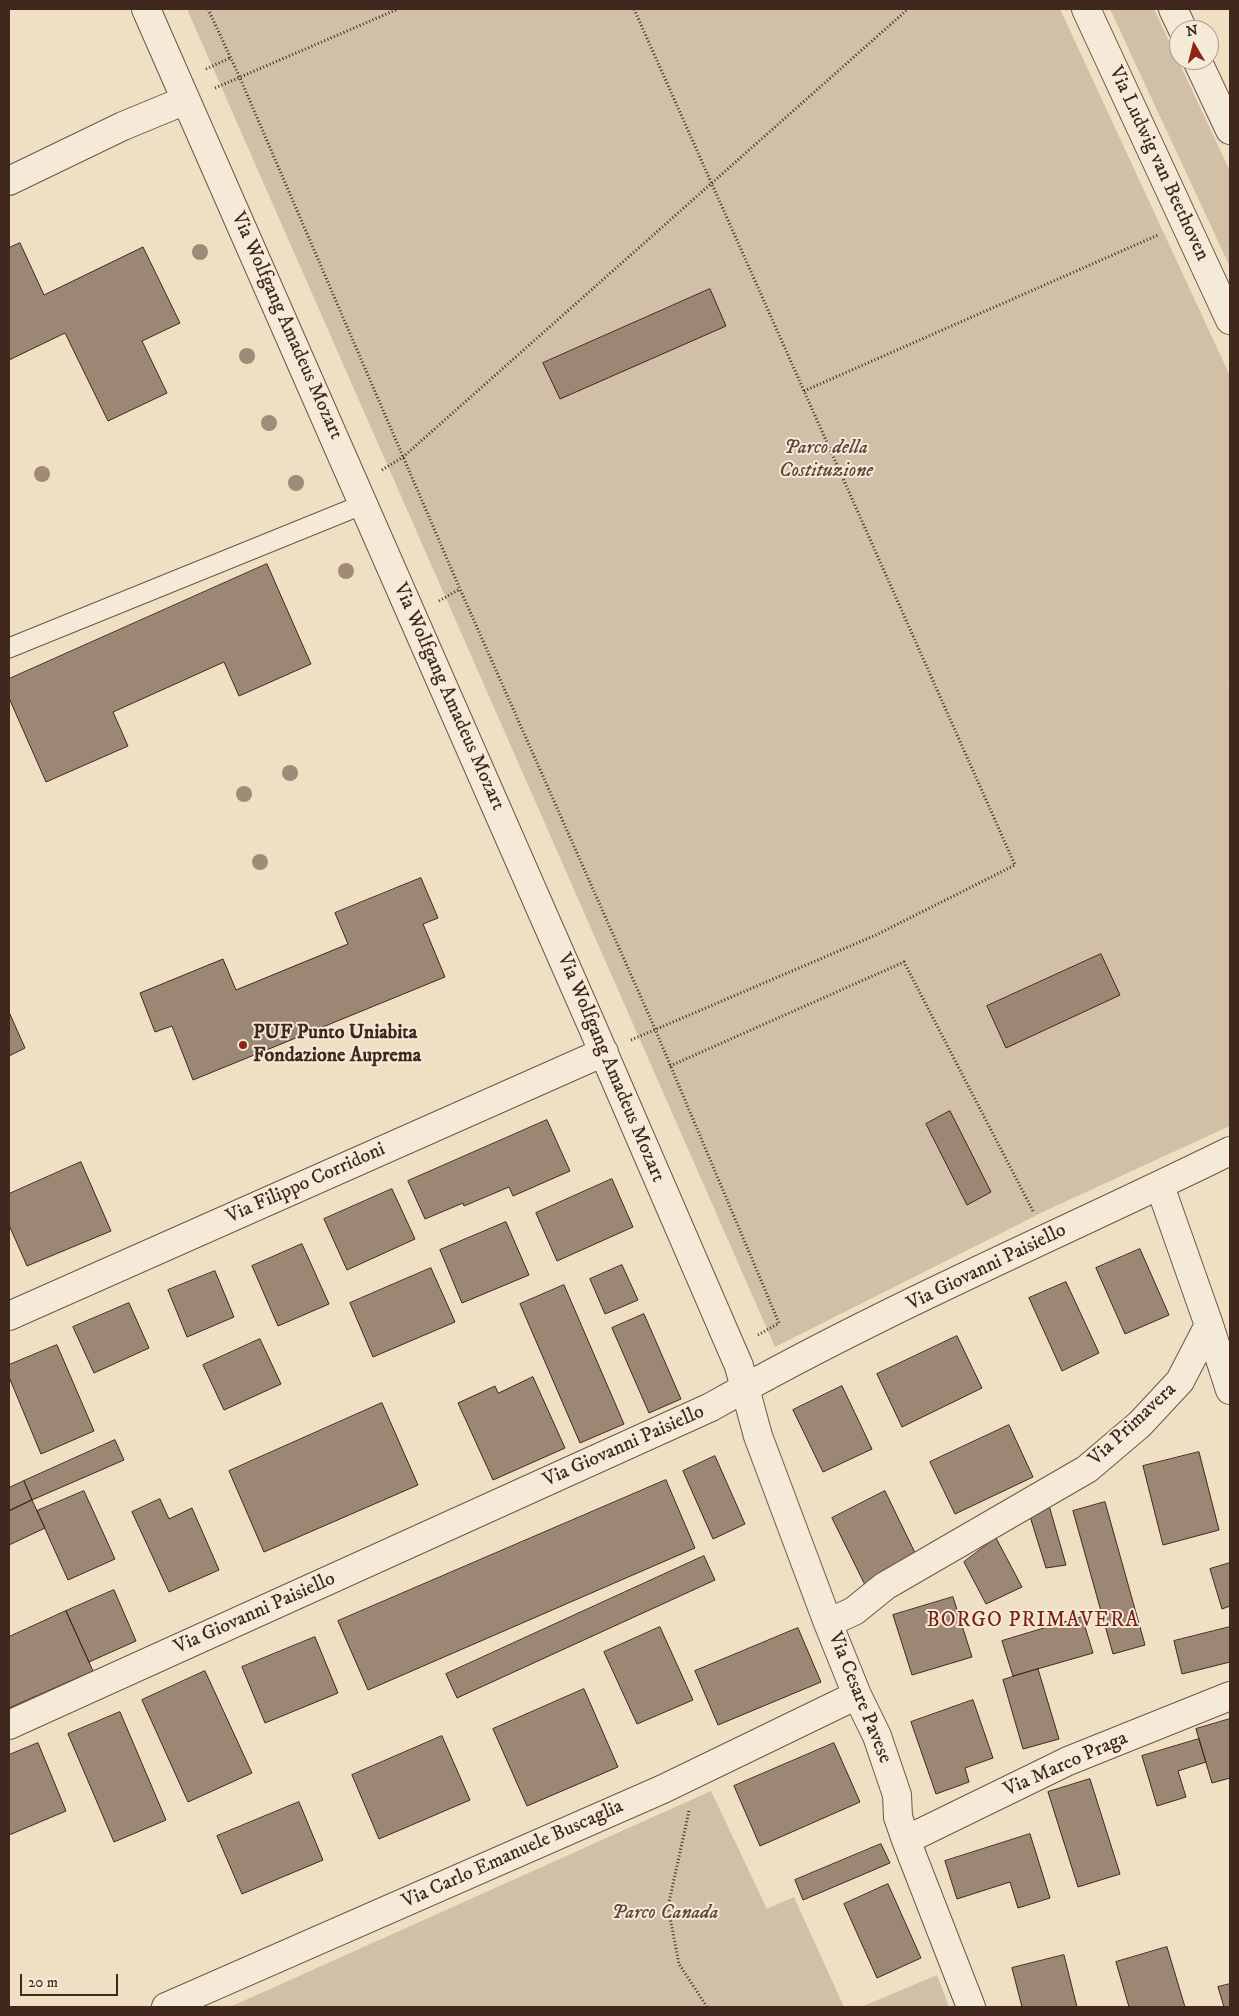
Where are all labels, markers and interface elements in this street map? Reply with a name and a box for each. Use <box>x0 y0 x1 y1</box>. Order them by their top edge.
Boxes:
north arrow <box>1169 20 1219 70</box>
text: N <box>1185 21 1199 41</box>
street label: Via Ludwig van Beethoven <box>1102 63 1214 265</box>
street label: Via Wolfgang Amadeus Mozart <box>225 209 347 443</box>
park label: Parco della Costituzione <box>779 437 873 484</box>
street label: Via Wolfgang Amadeus Mozart <box>387 580 509 814</box>
street label: Via Wolfgang Amadeus Mozart <box>551 950 669 1186</box>
place label: PUF Punto Uniabita Fondazione Auprema <box>253 1022 421 1069</box>
marker: PUF Punto Uniabita Fondazione Auprema <box>237 1039 249 1051</box>
street label: Via Filippo Corridoni <box>223 1138 389 1230</box>
street label: Via Giovanni Paisiello <box>904 1219 1070 1317</box>
street label: Via Primavera <box>1084 1378 1182 1472</box>
street label: Via Giovanni Paisiello <box>540 1401 708 1493</box>
street label: Via Giovanni Paisiello <box>171 1568 339 1660</box>
district label: BORGO PRIMAVERA <box>925 1609 1141 1635</box>
street label: Via Cesare Pavese <box>822 1629 896 1767</box>
street label: Via Marco Praga <box>1000 1727 1132 1803</box>
street label: Via Carlo Emanuele Buscaglia <box>399 1795 627 1915</box>
park label: Parco Canada <box>612 1902 718 1926</box>
scale bar <box>22 1964 120 1996</box>
text: 20 m <box>28 1973 58 1992</box>

